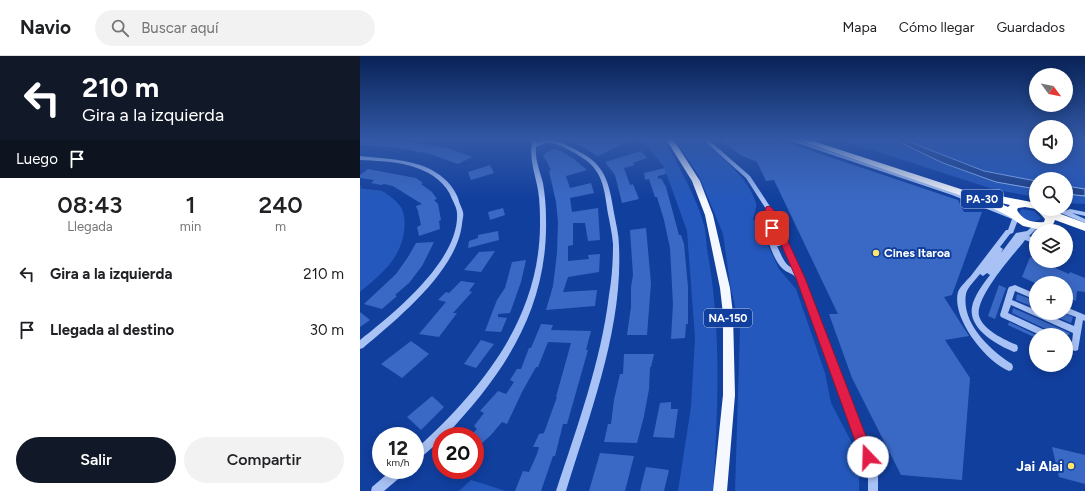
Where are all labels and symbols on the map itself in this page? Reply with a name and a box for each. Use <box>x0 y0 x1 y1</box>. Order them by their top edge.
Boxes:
north arrow <box>1029 68 1073 112</box>
road number: PA-30 <box>961 190 1003 208</box>
pin <box>755 211 789 245</box>
place label: Cines Itaroa <box>884 246 950 260</box>
marker: Cines Itaroa <box>871 248 881 258</box>
road number: NA-150 <box>704 309 752 327</box>
speed limit sign: 20 <box>432 427 484 479</box>
position arrow <box>847 436 889 478</box>
place label: Jai Alai <box>1016 458 1063 475</box>
marker: Jai Alai <box>1066 461 1076 471</box>

